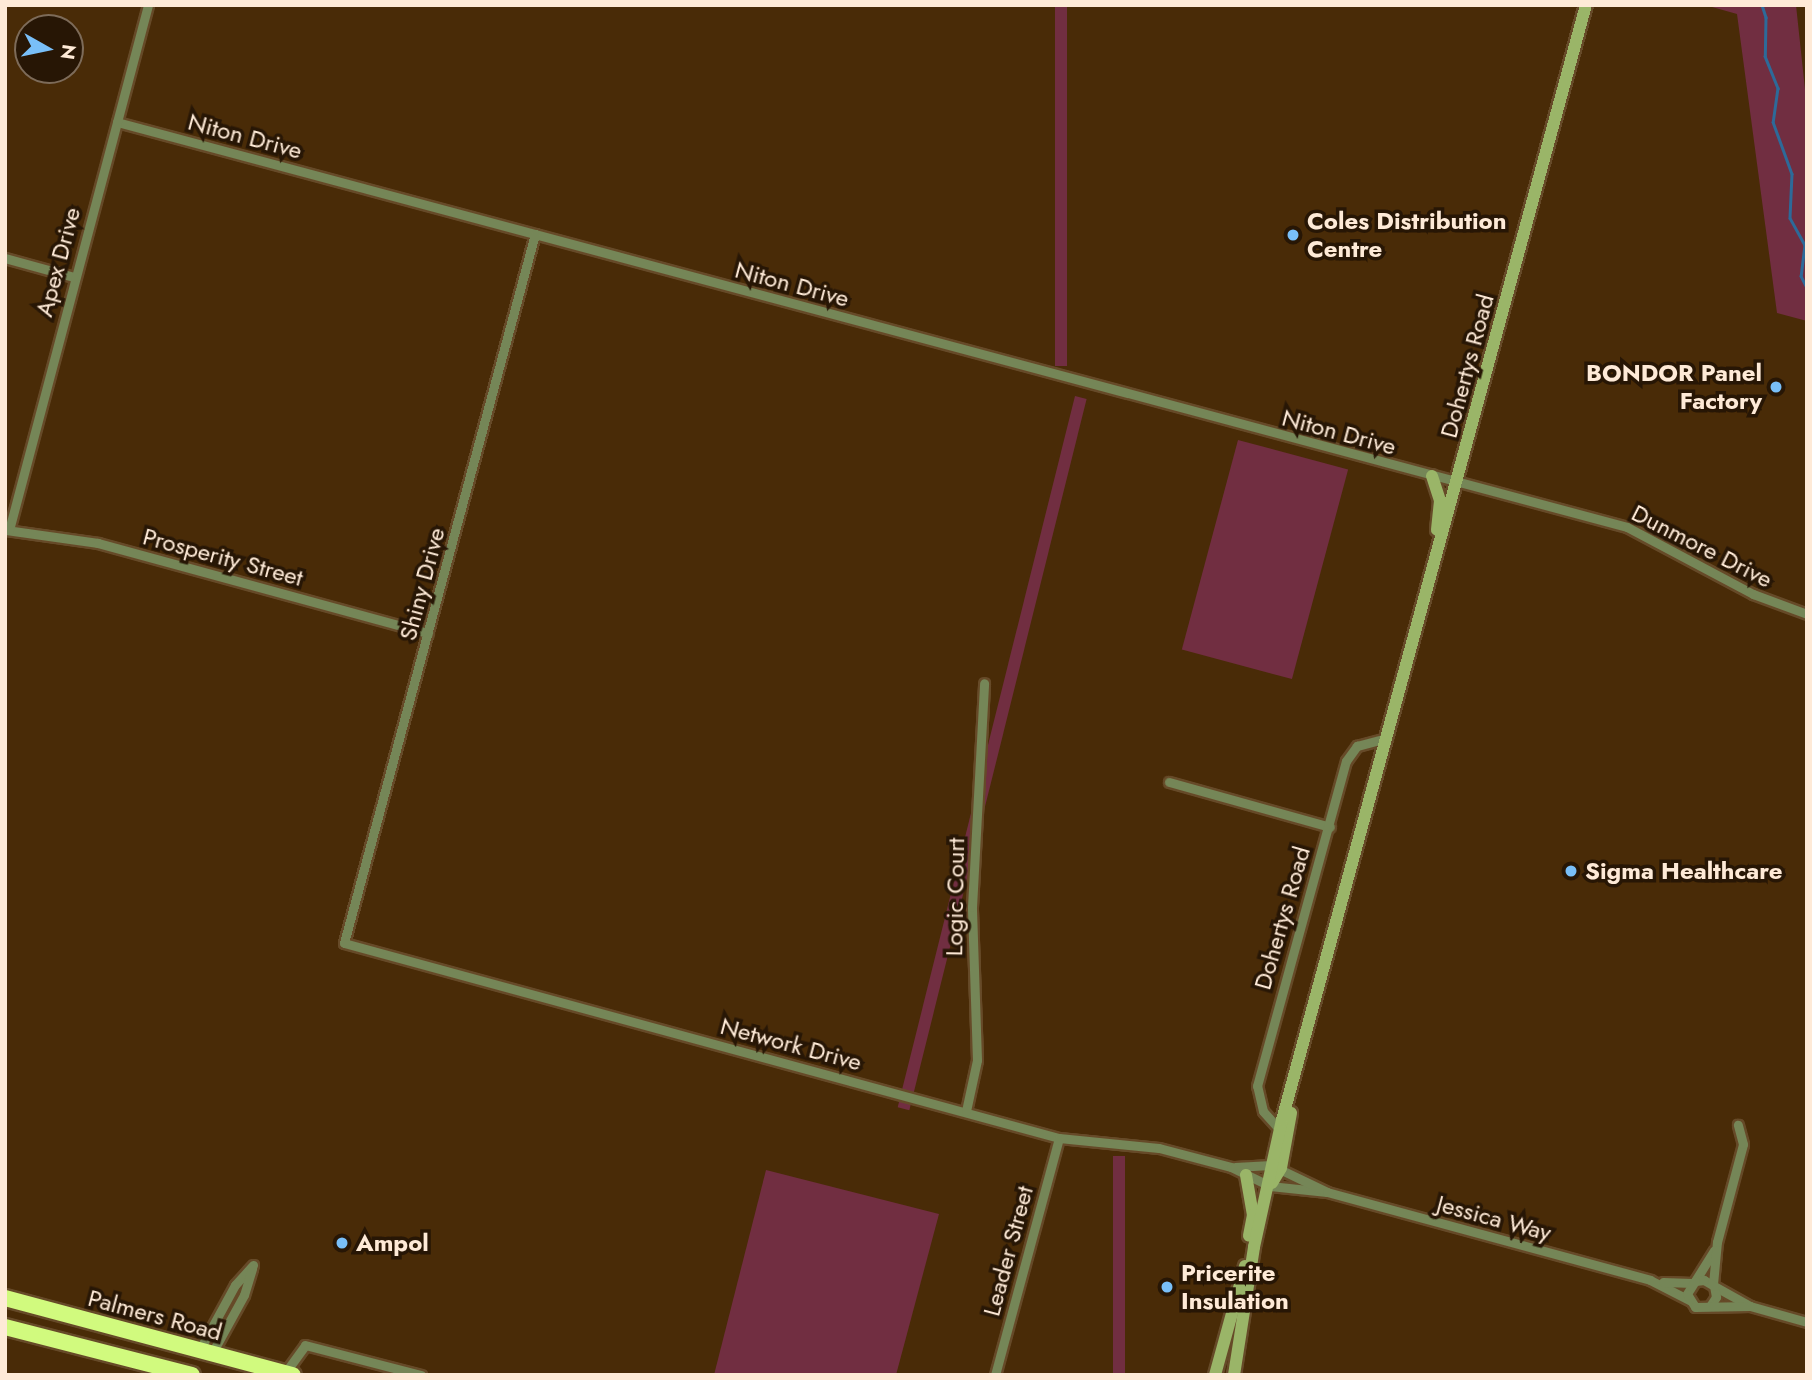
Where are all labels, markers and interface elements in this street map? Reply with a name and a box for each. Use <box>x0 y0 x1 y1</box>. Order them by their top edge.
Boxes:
north arrow <box>14 14 84 84</box>
text: N <box>54 42 83 62</box>
street label: Niton Drive <box>185 107 305 165</box>
street label: Apex Drive <box>30 204 86 320</box>
place label: Coles Distribution Centre <box>1307 207 1506 263</box>
marker: Coles Distribution Centre <box>1285 227 1301 243</box>
street label: Niton Drive <box>732 255 852 313</box>
street label: Dohertys Road <box>1434 291 1500 441</box>
place label: BONDOR Panel Factory <box>1586 359 1762 415</box>
marker: BONDOR Panel Factory <box>1768 379 1784 395</box>
street label: Niton Drive <box>1279 403 1399 461</box>
street label: Dunmore Drive <box>1627 498 1777 594</box>
street label: Prosperity Street <box>140 522 306 592</box>
street label: Shiny Drive <box>393 524 451 644</box>
street label: Logic Court <box>940 837 970 957</box>
street label: Dohertys Road <box>1248 843 1316 993</box>
place label: Sigma Healthcare <box>1585 857 1782 885</box>
marker: Sigma Healthcare <box>1563 863 1579 879</box>
street label: Network Drive <box>717 1011 865 1077</box>
street label: Leader Street <box>977 1183 1039 1319</box>
street label: Jessica Way <box>1434 1189 1554 1247</box>
place label: Ampol <box>356 1229 429 1257</box>
marker: Ampol <box>334 1235 350 1251</box>
place label: Pricerite Insulation <box>1181 1259 1289 1315</box>
marker: Pricerite Insulation <box>1159 1279 1175 1295</box>
street label: Palmers Road <box>85 1283 225 1347</box>

